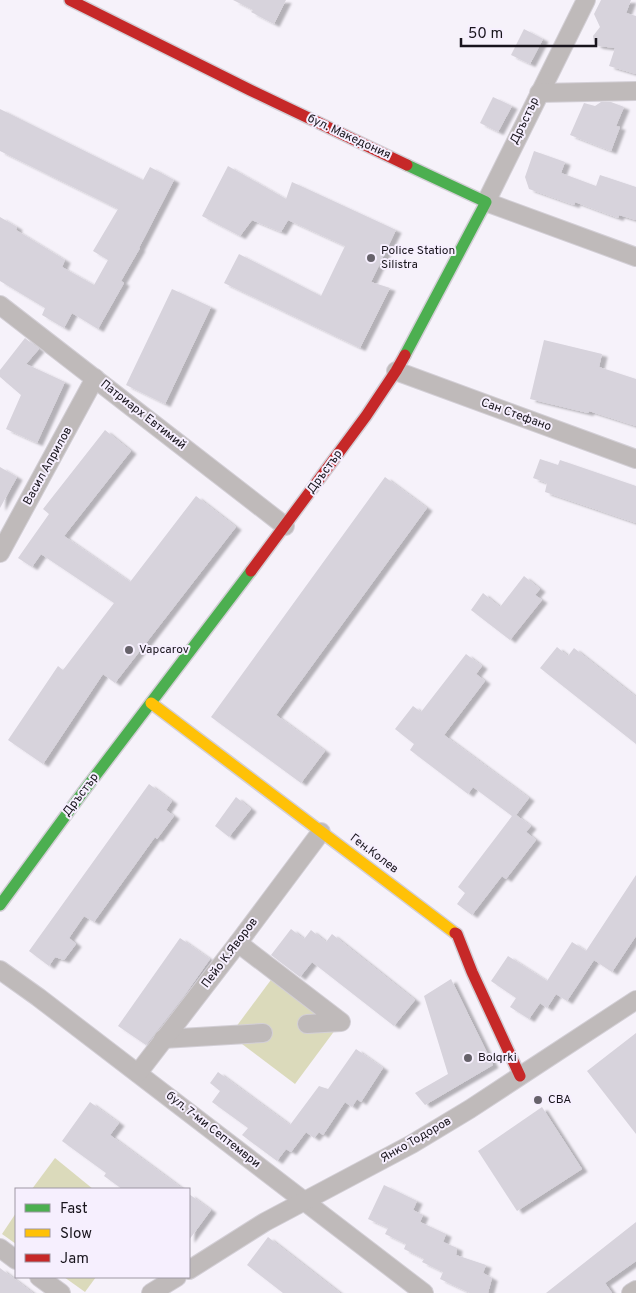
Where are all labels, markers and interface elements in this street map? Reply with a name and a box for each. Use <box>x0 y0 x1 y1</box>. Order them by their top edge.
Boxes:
scale bar <box>461 15 596 47</box>
text: 50 m <box>468 25 503 44</box>
street label: Дръстър <box>507 94 543 147</box>
street label: бул. Македония <box>305 111 393 163</box>
place label: Police Station Silistra <box>381 243 455 273</box>
marker: Police Station Silistra <box>365 252 377 264</box>
street label: Патриарх Евтимий <box>97 376 189 454</box>
street label: Сан Стефано <box>478 395 554 435</box>
street label: Васил Априлов <box>20 424 76 508</box>
street label: Дръстър <box>304 447 347 497</box>
place label: Vapcarov <box>139 642 189 658</box>
marker: Vapcarov <box>123 644 135 656</box>
street label: Дръстър <box>59 770 103 820</box>
street label: Ген.Колев <box>346 830 402 878</box>
street label: Пейо К.Яворов <box>198 914 262 992</box>
place label: Bolqrki <box>478 1050 517 1066</box>
marker: Bolqrki <box>462 1052 474 1064</box>
street label: бул. 7-ми Септември <box>162 1088 264 1172</box>
place label: CBA <box>548 1092 571 1108</box>
marker: CBA <box>532 1094 544 1106</box>
street label: Янко Тодоров <box>378 1113 454 1167</box>
legend <box>15 1188 190 1278</box>
text: Fast <box>60 1200 88 1219</box>
text: Slow <box>60 1225 92 1244</box>
text: Jam <box>60 1250 89 1269</box>

